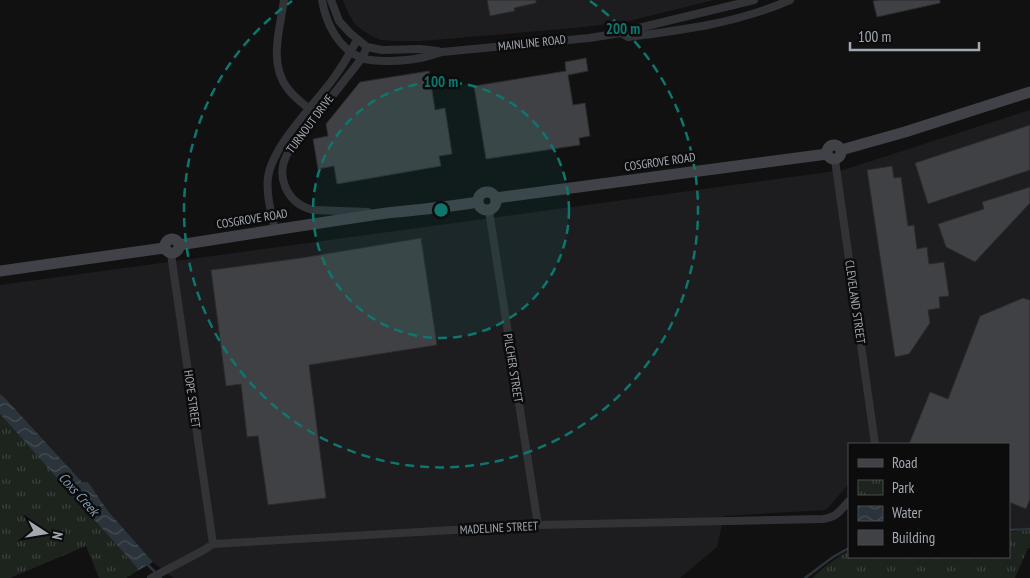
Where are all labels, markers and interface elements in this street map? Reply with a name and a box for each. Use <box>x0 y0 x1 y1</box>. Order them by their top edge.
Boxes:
text: 200 m <box>606 19 640 38</box>
scale bar <box>850 20 979 52</box>
text: 100 m <box>858 27 891 46</box>
street label: MAINLINE ROAD <box>497 31 567 54</box>
text: 100 m <box>424 72 458 91</box>
street label: TURNOUT DRIVE <box>283 91 337 156</box>
street label: COSGROVE ROAD <box>623 149 696 174</box>
centre of rings <box>432 201 450 219</box>
street label: COSGROVE ROAD <box>215 205 288 232</box>
street label: CLEVELAND STREET <box>842 259 869 345</box>
street label: PILCHER STREET <box>501 332 526 404</box>
street label: HOPE STREET <box>181 369 204 429</box>
legend <box>848 443 1010 558</box>
text: Road <box>892 453 918 472</box>
water label: Coxs Creek <box>55 469 104 521</box>
text: Park <box>892 478 914 497</box>
text: Water <box>892 503 923 522</box>
north arrow <box>20 508 70 558</box>
street label: MADELINE STREET <box>459 518 539 537</box>
text: Building <box>892 528 935 547</box>
text: N <box>48 530 67 541</box>

